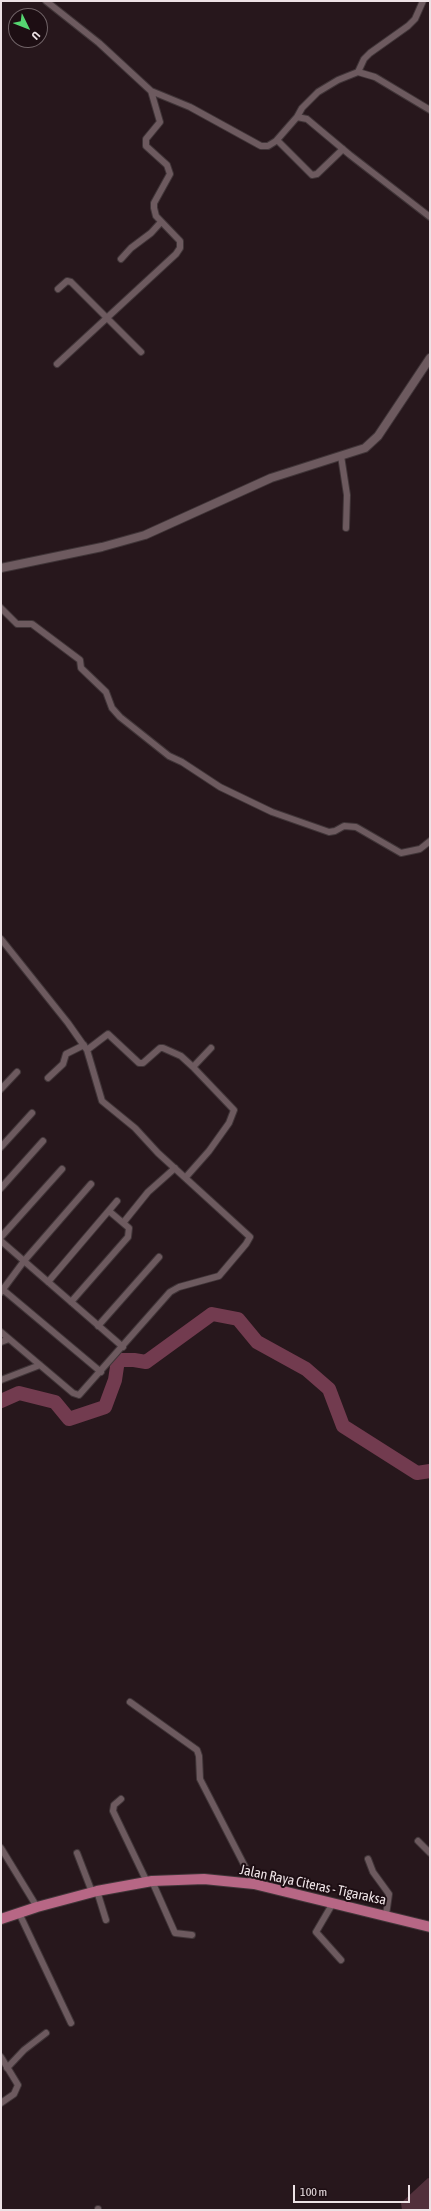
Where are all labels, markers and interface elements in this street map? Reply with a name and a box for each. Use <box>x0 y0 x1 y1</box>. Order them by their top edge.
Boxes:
north arrow <box>8 8 48 48</box>
text: U <box>29 29 43 42</box>
street label: Jalan Raya Citeras - Tigaraksa <box>238 1861 388 1909</box>
scale bar <box>295 2177 412 2203</box>
text: 100 m <box>300 2185 327 2199</box>

